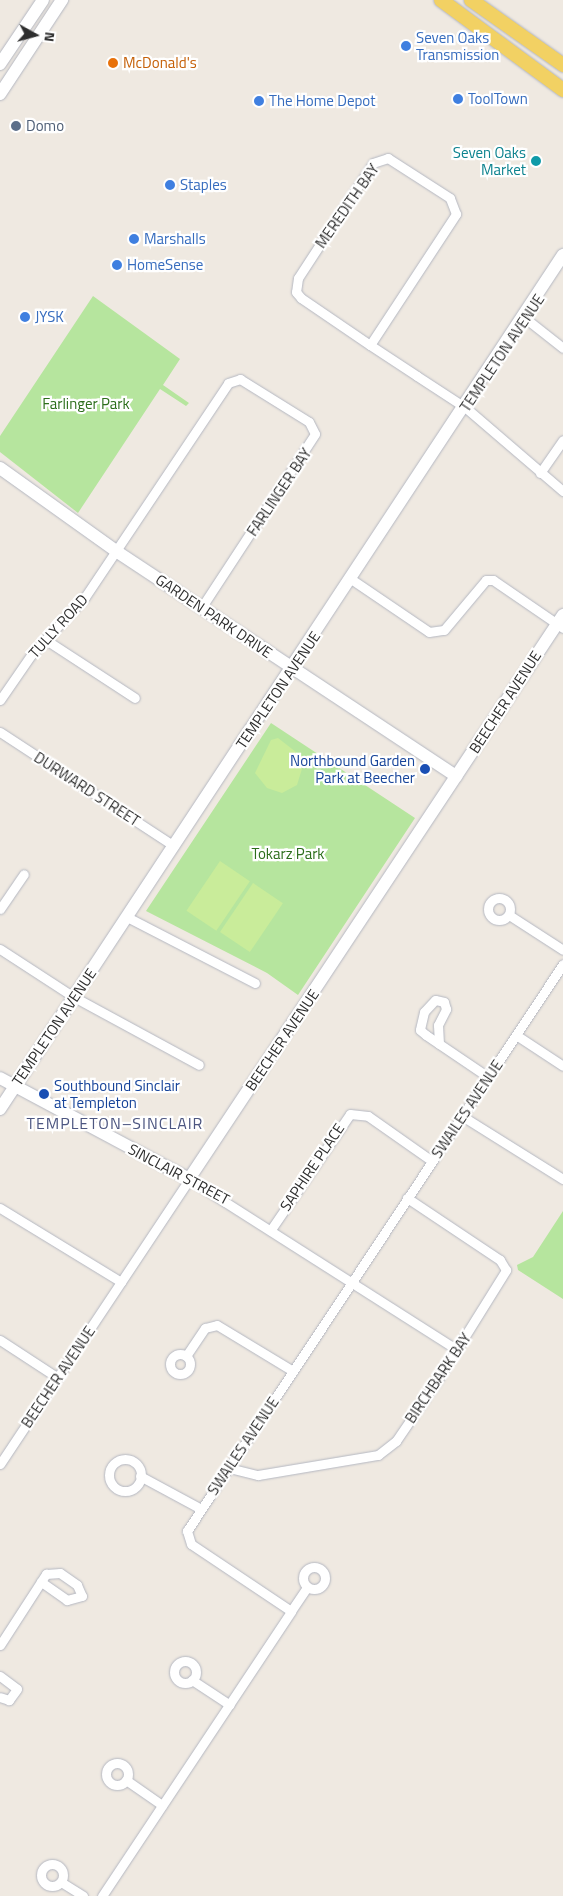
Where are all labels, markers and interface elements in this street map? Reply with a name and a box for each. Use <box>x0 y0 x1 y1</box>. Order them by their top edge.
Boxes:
north arrow <box>10 10 60 60</box>
place label: Seven Oaks Transmission <box>416 28 499 63</box>
text: N <box>39 31 61 43</box>
marker: Seven Oaks Transmission <box>400 40 412 52</box>
place label: McDonald's <box>123 54 197 72</box>
marker: McDonald's <box>107 57 119 69</box>
place label: ToolTown <box>468 90 528 108</box>
place label: The Home Depot <box>269 92 375 110</box>
marker: ToolTown <box>452 93 464 105</box>
marker: The Home Depot <box>253 95 265 107</box>
place label: Domo <box>26 117 64 135</box>
marker: Domo <box>10 120 22 132</box>
place label: Seven Oaks Market <box>453 143 526 178</box>
marker: Seven Oaks Market <box>530 155 542 167</box>
street label: MEREDITH BAY <box>311 160 383 252</box>
place label: Staples <box>180 176 227 194</box>
marker: Staples <box>164 179 176 191</box>
place label: Marshalls <box>144 230 206 248</box>
marker: Marshalls <box>128 233 140 245</box>
place label: HomeSense <box>127 256 203 274</box>
marker: HomeSense <box>111 259 123 271</box>
street label: TEMPLETON AVENUE <box>456 291 548 415</box>
place label: JYSK <box>35 308 64 326</box>
marker: JYSK <box>19 311 31 323</box>
park label: Farlinger Park <box>42 395 130 413</box>
street label: FARLINGER BAY <box>243 445 315 539</box>
street label: GARDEN PARK DRIVE <box>152 570 276 662</box>
street label: TULLY ROAD <box>25 590 91 662</box>
street label: TEMPLETON AVENUE <box>232 628 324 752</box>
street label: BEECHER AVENUE <box>465 647 545 757</box>
street label: DURWARD STREET <box>31 748 143 830</box>
place label: Northbound Garden Park at Beecher <box>290 751 415 786</box>
marker: Northbound Garden Park at Beecher <box>419 763 431 775</box>
park label: Tokarz Park <box>251 845 325 863</box>
street label: TEMPLETON AVENUE <box>8 965 100 1089</box>
street label: BEECHER AVENUE <box>241 986 323 1094</box>
street label: SWAILES AVENUE <box>428 1057 506 1161</box>
place label: Southbound Sinclair at Templeton <box>54 1076 180 1111</box>
marker: Southbound Sinclair at Templeton <box>38 1088 50 1100</box>
district label: TEMPLETON–SINCLAIR <box>24 1113 206 1133</box>
street label: SAPHIRE PLACE <box>276 1120 348 1214</box>
street label: SINCLAIR STREET <box>125 1140 233 1208</box>
street label: BEECHER AVENUE <box>17 1323 99 1431</box>
street label: BIRCHBARK BAY <box>401 1329 475 1427</box>
street label: SWAILES AVENUE <box>204 1394 282 1498</box>

